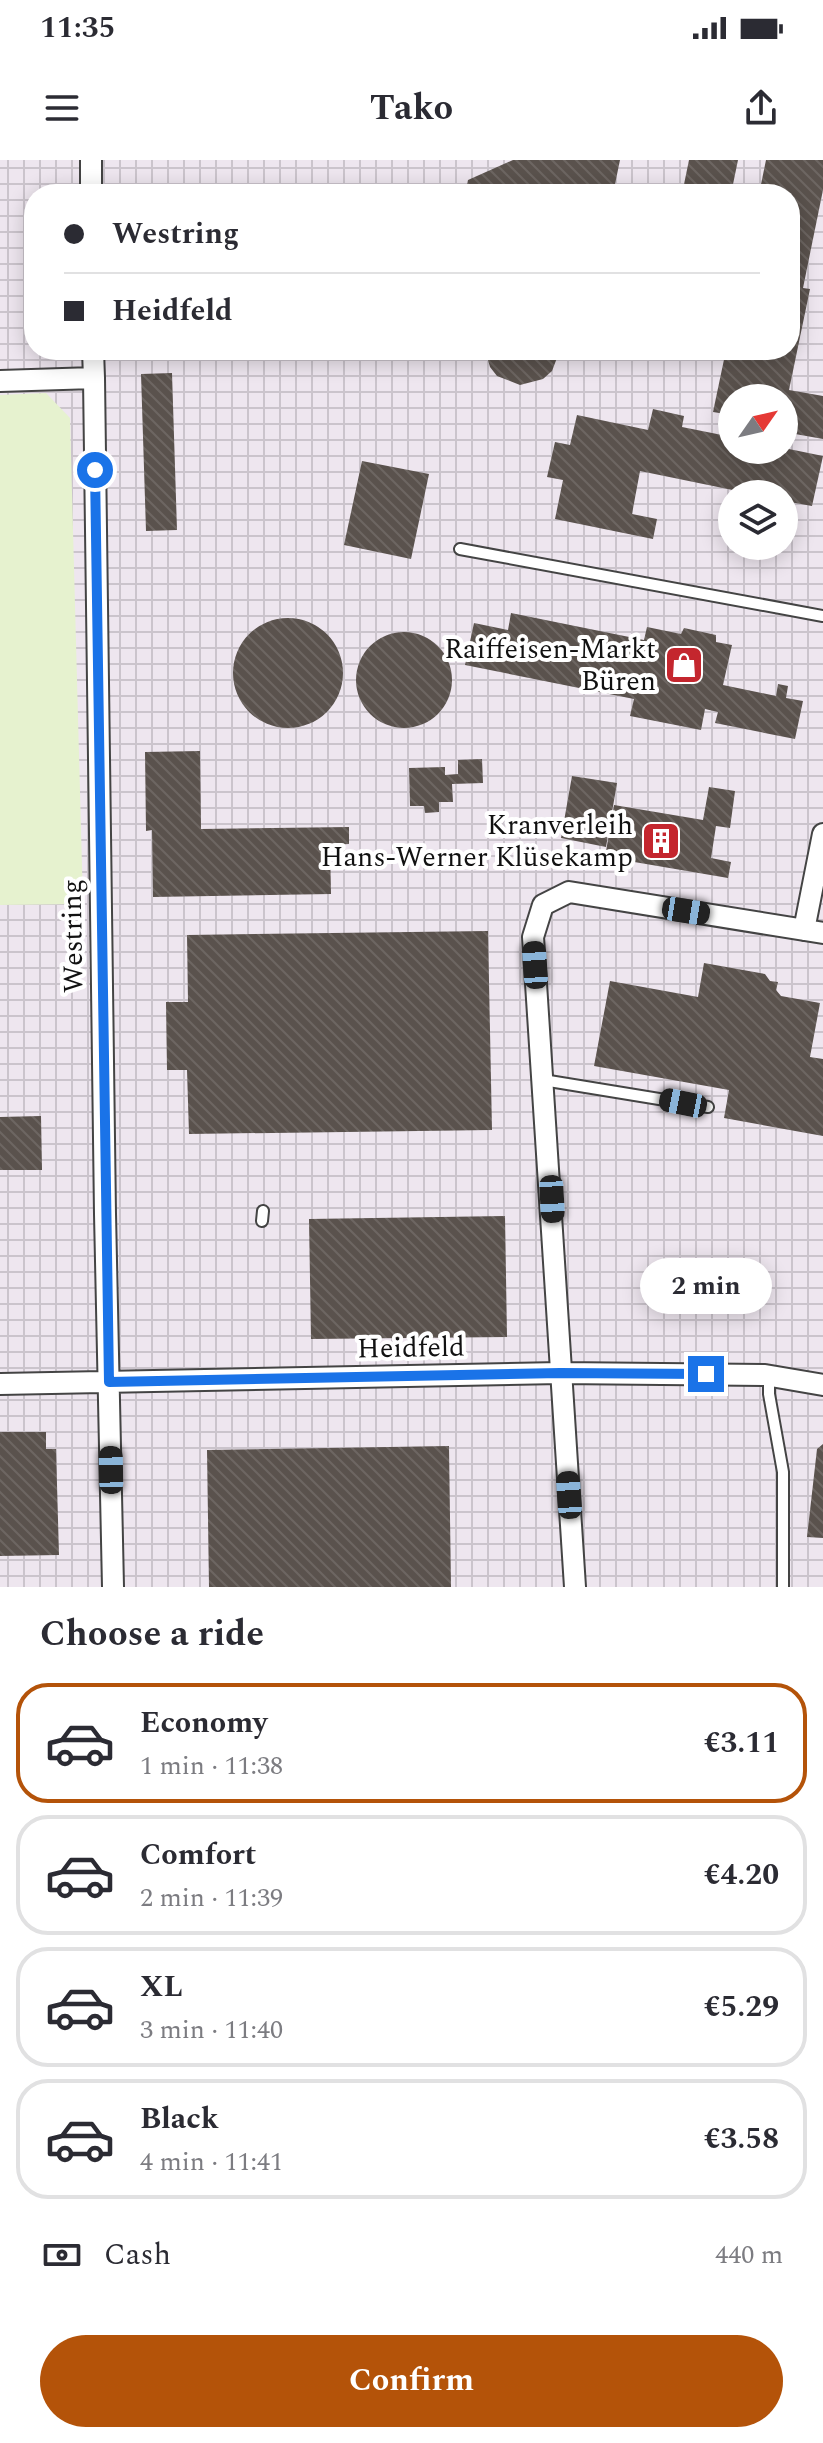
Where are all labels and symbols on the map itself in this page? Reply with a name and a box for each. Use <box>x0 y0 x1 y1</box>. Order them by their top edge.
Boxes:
north arrow <box>718 384 798 464</box>
route start <box>77 452 113 488</box>
place label: Raiffeisen-Markt Büren <box>444 628 656 703</box>
shop icon: Raiffeisen-Markt Büren <box>663 644 705 686</box>
place label: Kranverleih Hans-Werner Klüsekamp <box>321 804 633 879</box>
building icon: Kranverleih Hans-Werner Klüsekamp <box>640 820 682 862</box>
street label: Westring <box>51 879 95 993</box>
car <box>660 895 712 927</box>
car <box>521 940 549 990</box>
car <box>657 1087 709 1119</box>
car <box>539 1174 565 1224</box>
callout: 2 min <box>640 1258 772 1314</box>
street label: Heidfeld <box>357 1326 465 1370</box>
route end <box>688 1356 724 1392</box>
car <box>99 1446 123 1494</box>
car <box>555 1470 583 1520</box>

